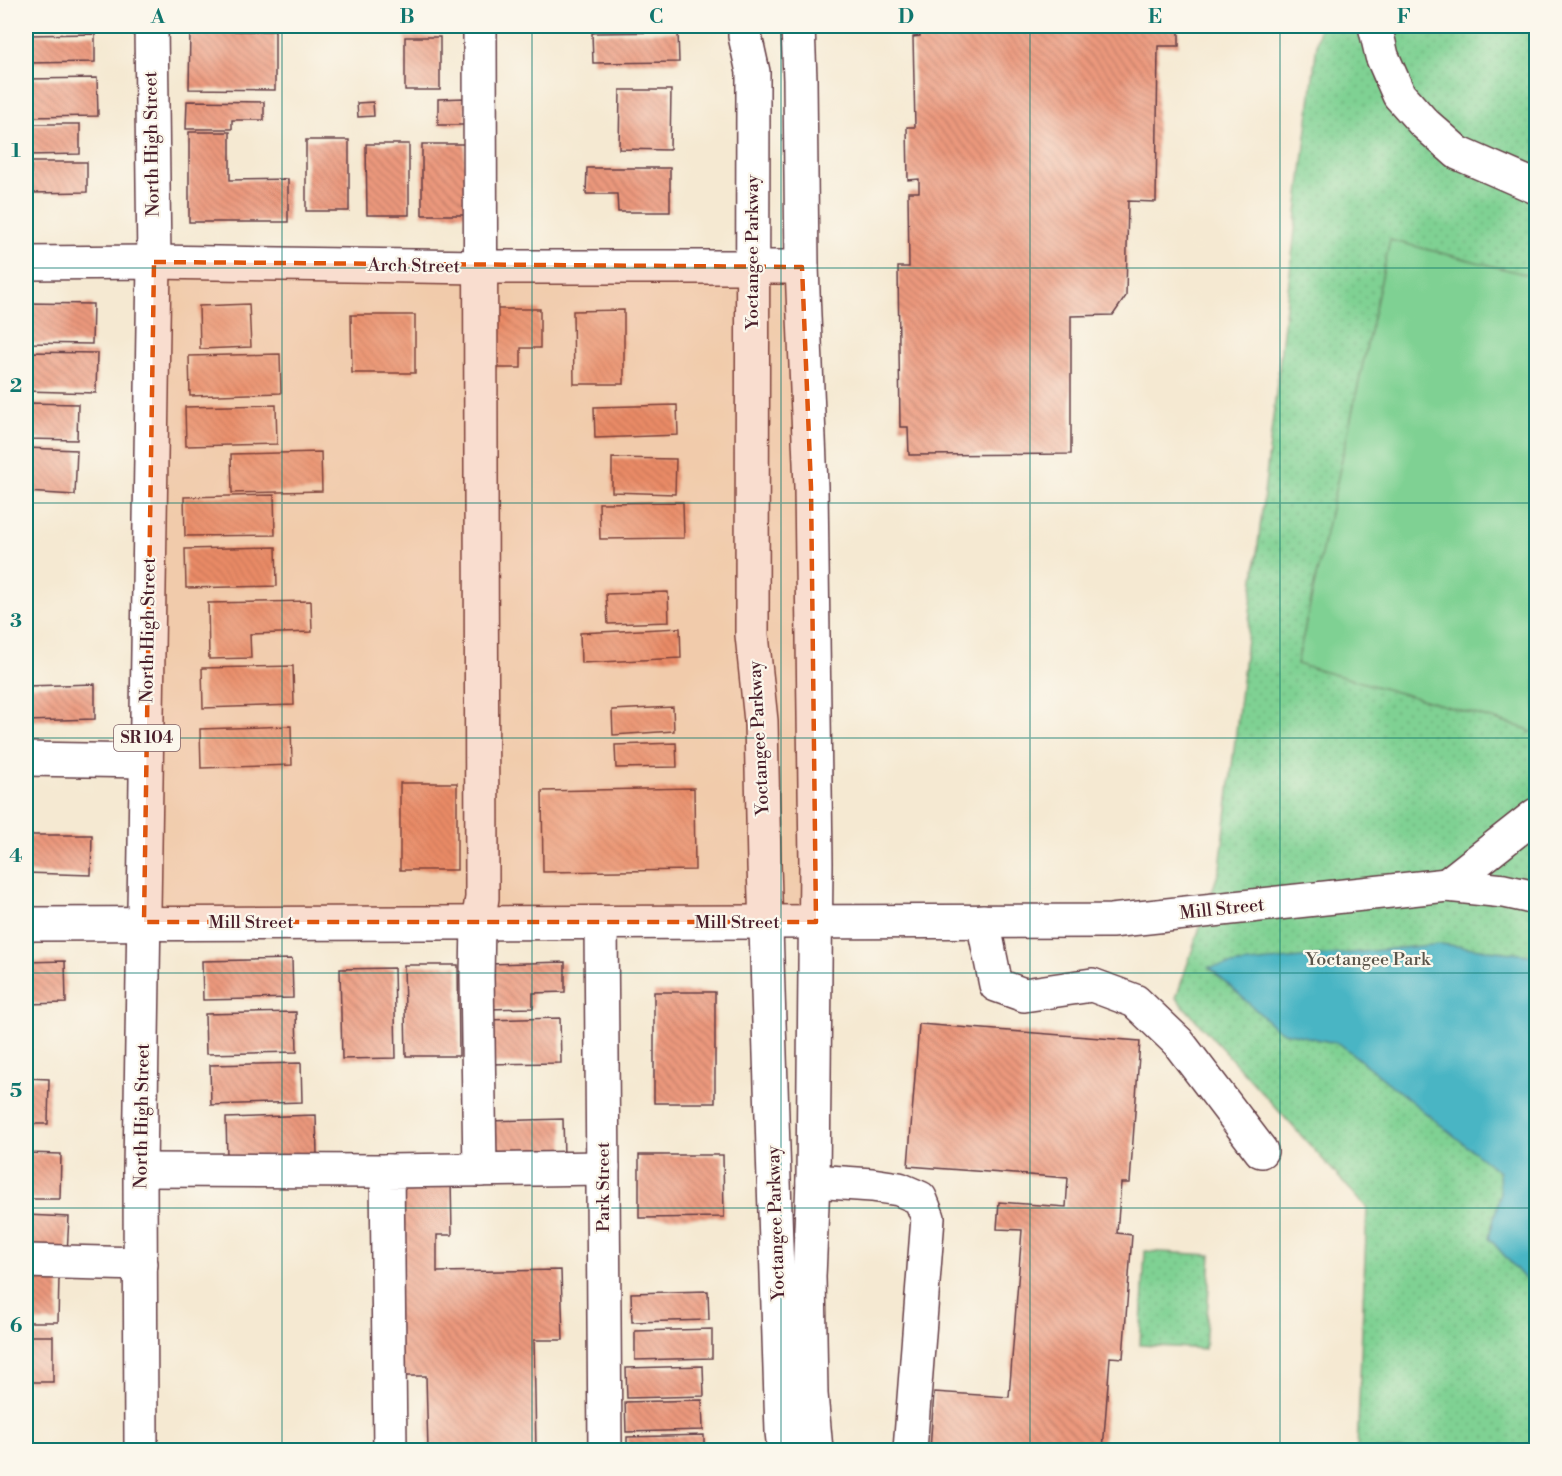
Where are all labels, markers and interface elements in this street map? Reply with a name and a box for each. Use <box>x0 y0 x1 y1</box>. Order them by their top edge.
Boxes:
text: A <box>150 5 166 30</box>
text: B <box>399 5 415 30</box>
text: C <box>649 5 663 30</box>
text: D <box>898 5 914 30</box>
text: E <box>1148 5 1162 30</box>
text: F <box>1397 5 1411 30</box>
street label: North High Street <box>139 70 165 217</box>
text: 1 <box>11 139 21 164</box>
street label: Yoctangee Parkway <box>741 174 764 330</box>
street label: Arch Street <box>367 254 461 278</box>
text: 2 <box>10 374 22 399</box>
street label: North High Street <box>135 556 161 703</box>
text: 3 <box>10 609 22 634</box>
street label: Yoctangee Parkway <box>743 660 775 817</box>
road number: SR 104 <box>114 725 180 751</box>
text: 4 <box>9 844 23 869</box>
street label: Mill Street <box>1178 893 1266 925</box>
street label: Mill Street <box>208 911 294 934</box>
street label: Mill Street <box>694 911 780 934</box>
park label: Yoctangee Park <box>1305 948 1432 971</box>
street label: North High Street <box>129 1042 155 1189</box>
text: 5 <box>10 1079 22 1104</box>
street label: Park Street <box>592 1141 615 1232</box>
street label: Yoctangee Parkway <box>762 1145 790 1302</box>
text: 6 <box>10 1314 23 1339</box>

